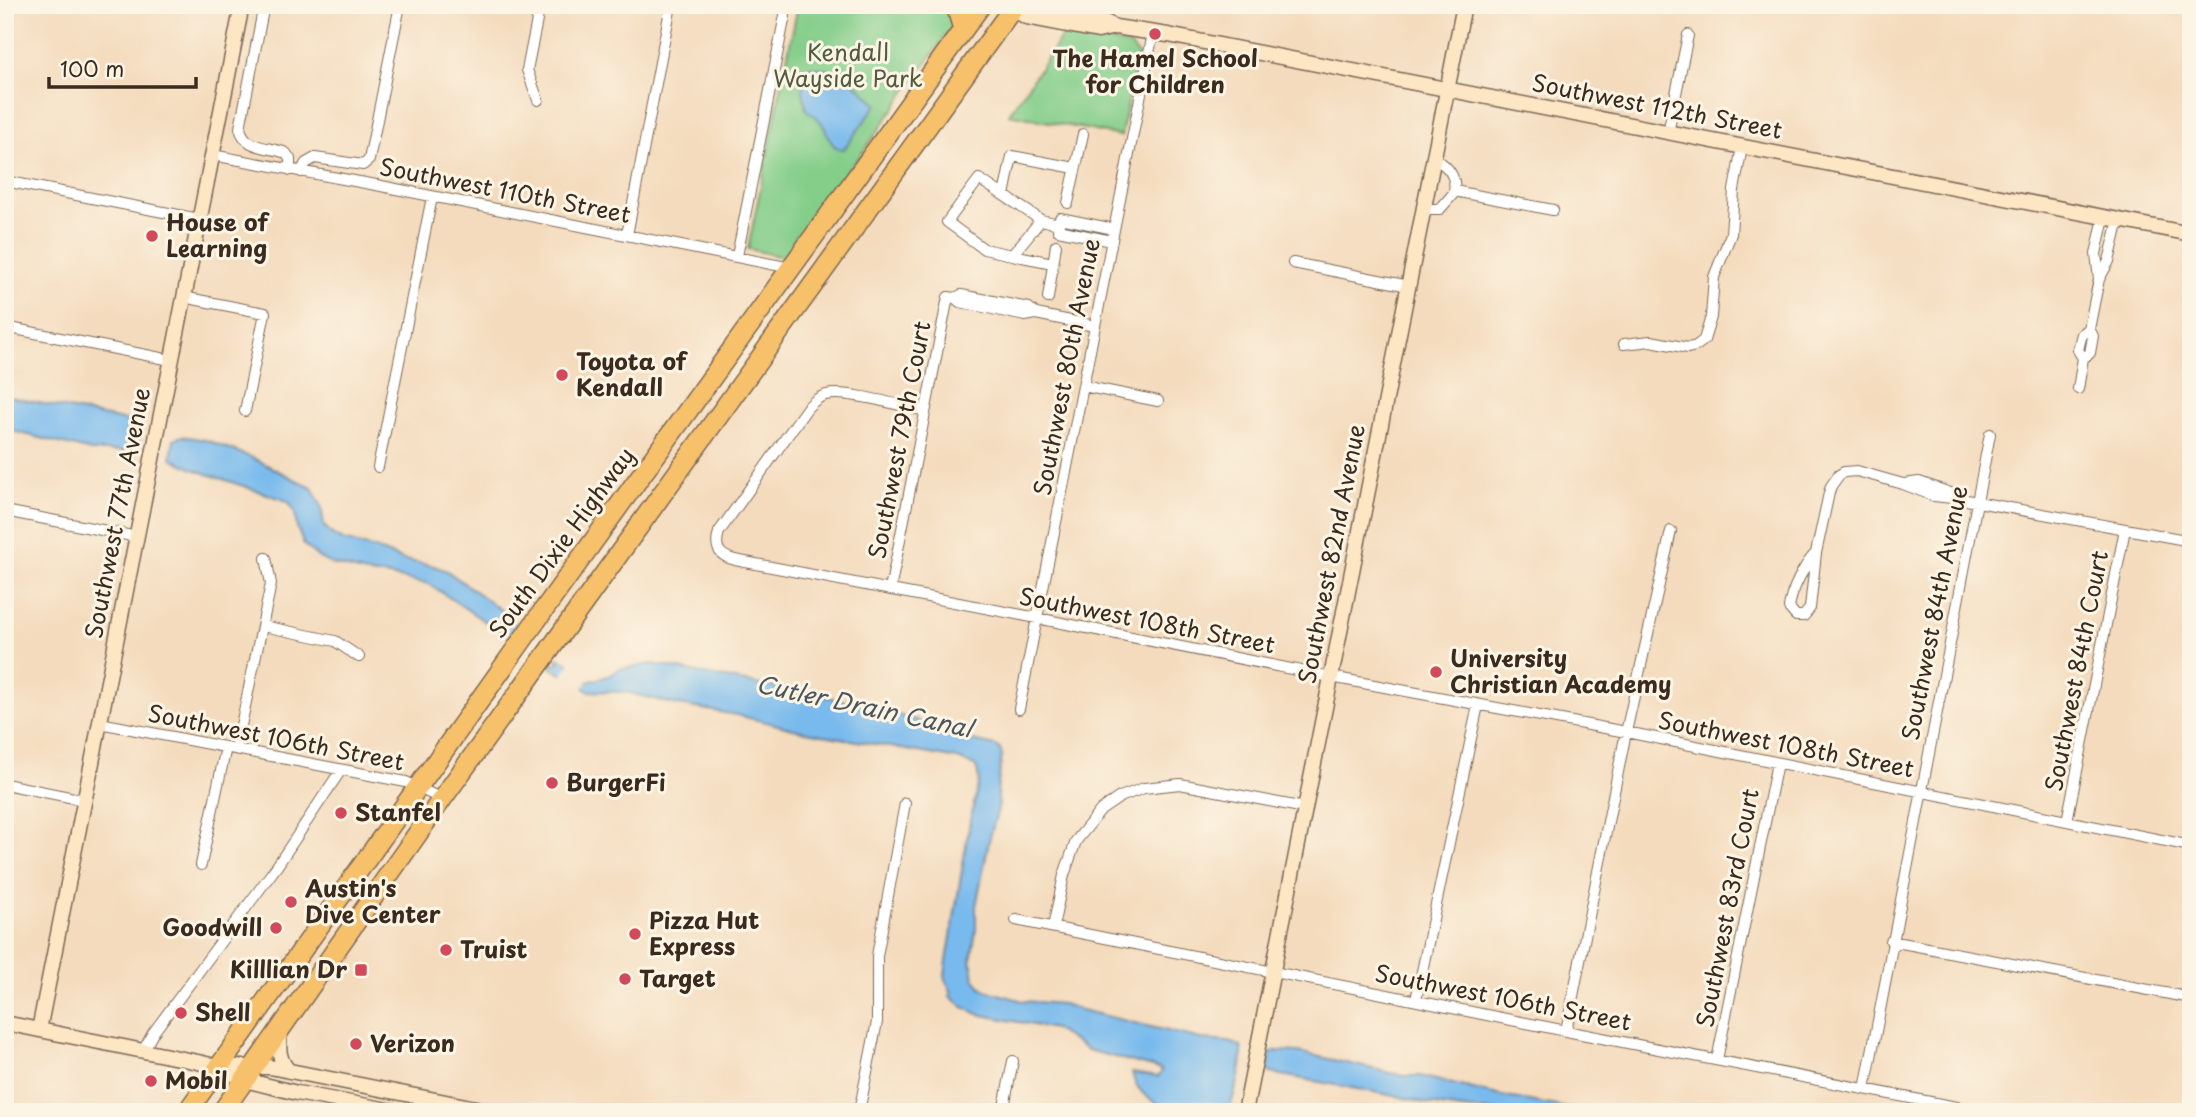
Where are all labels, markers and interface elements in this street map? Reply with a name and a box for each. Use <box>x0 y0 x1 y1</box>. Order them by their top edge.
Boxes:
marker: The Hamel School for Children <box>1147 26 1163 42</box>
park label: Kendall Wayside Park <box>773 34 923 95</box>
place label: The Hamel School for Children <box>1052 40 1258 101</box>
scale bar <box>49 46 196 90</box>
text: 100 m <box>60 52 124 84</box>
street label: Southwest 112th Street <box>1529 64 1785 147</box>
street label: Southwest 110th Street <box>377 148 634 231</box>
place label: House of Learning <box>166 204 270 265</box>
marker: House of Learning <box>144 228 160 244</box>
street label: Southwest 80th Avenue <box>1023 235 1108 498</box>
street label: Southwest 79th Court <box>858 318 939 562</box>
place label: Toyota of Kendall <box>576 343 689 404</box>
marker: Toyota of Kendall <box>554 367 570 383</box>
street label: Southwest 77th Avenue <box>75 384 158 641</box>
street label: Southwest 82nd Avenue <box>1288 421 1373 686</box>
street label: South Dixie Highway <box>479 439 642 645</box>
street label: Southwest 84th Avenue <box>1892 482 1975 743</box>
street label: Southwest 84th Court <box>2035 547 2116 794</box>
street label: Southwest 108th Street <box>1016 578 1278 661</box>
place label: University Christian Academy <box>1450 640 1671 701</box>
marker: University Christian Academy <box>1428 664 1444 680</box>
water label: Cutler Drain Canal <box>753 665 979 746</box>
street label: Southwest 106th Street <box>145 695 407 779</box>
street label: Southwest 108th Street <box>1655 702 1917 785</box>
place label: BurgerFi <box>566 764 665 799</box>
marker: BurgerFi <box>544 775 560 791</box>
street label: Southwest 83rd Court <box>1686 785 1767 1030</box>
place label: Stanfel <box>355 794 441 829</box>
marker: Stanfel <box>333 805 349 821</box>
place label: Austin's Dive Center <box>304 870 441 931</box>
marker: Austin's Dive Center <box>283 894 299 910</box>
place label: Pizza Hut Express <box>649 902 759 963</box>
place label: Goodwill <box>162 909 262 944</box>
marker: Goodwill <box>268 920 284 936</box>
marker: Pizza Hut Express <box>627 926 643 942</box>
place label: Truist <box>460 931 528 966</box>
marker: Truist <box>438 942 454 958</box>
place label: Killlian Dr <box>229 951 347 986</box>
street label: Southwest 106th Street <box>1372 955 1634 1039</box>
place label: Target <box>639 960 716 995</box>
marker: Killlian Dr <box>353 962 369 978</box>
marker: Target <box>617 971 633 987</box>
place label: Shell <box>195 994 250 1029</box>
marker: Shell <box>173 1005 189 1021</box>
place label: Verizon <box>370 1025 455 1060</box>
marker: Verizon <box>348 1036 364 1052</box>
place label: Mobil <box>165 1062 227 1097</box>
marker: Mobil <box>143 1073 159 1089</box>

